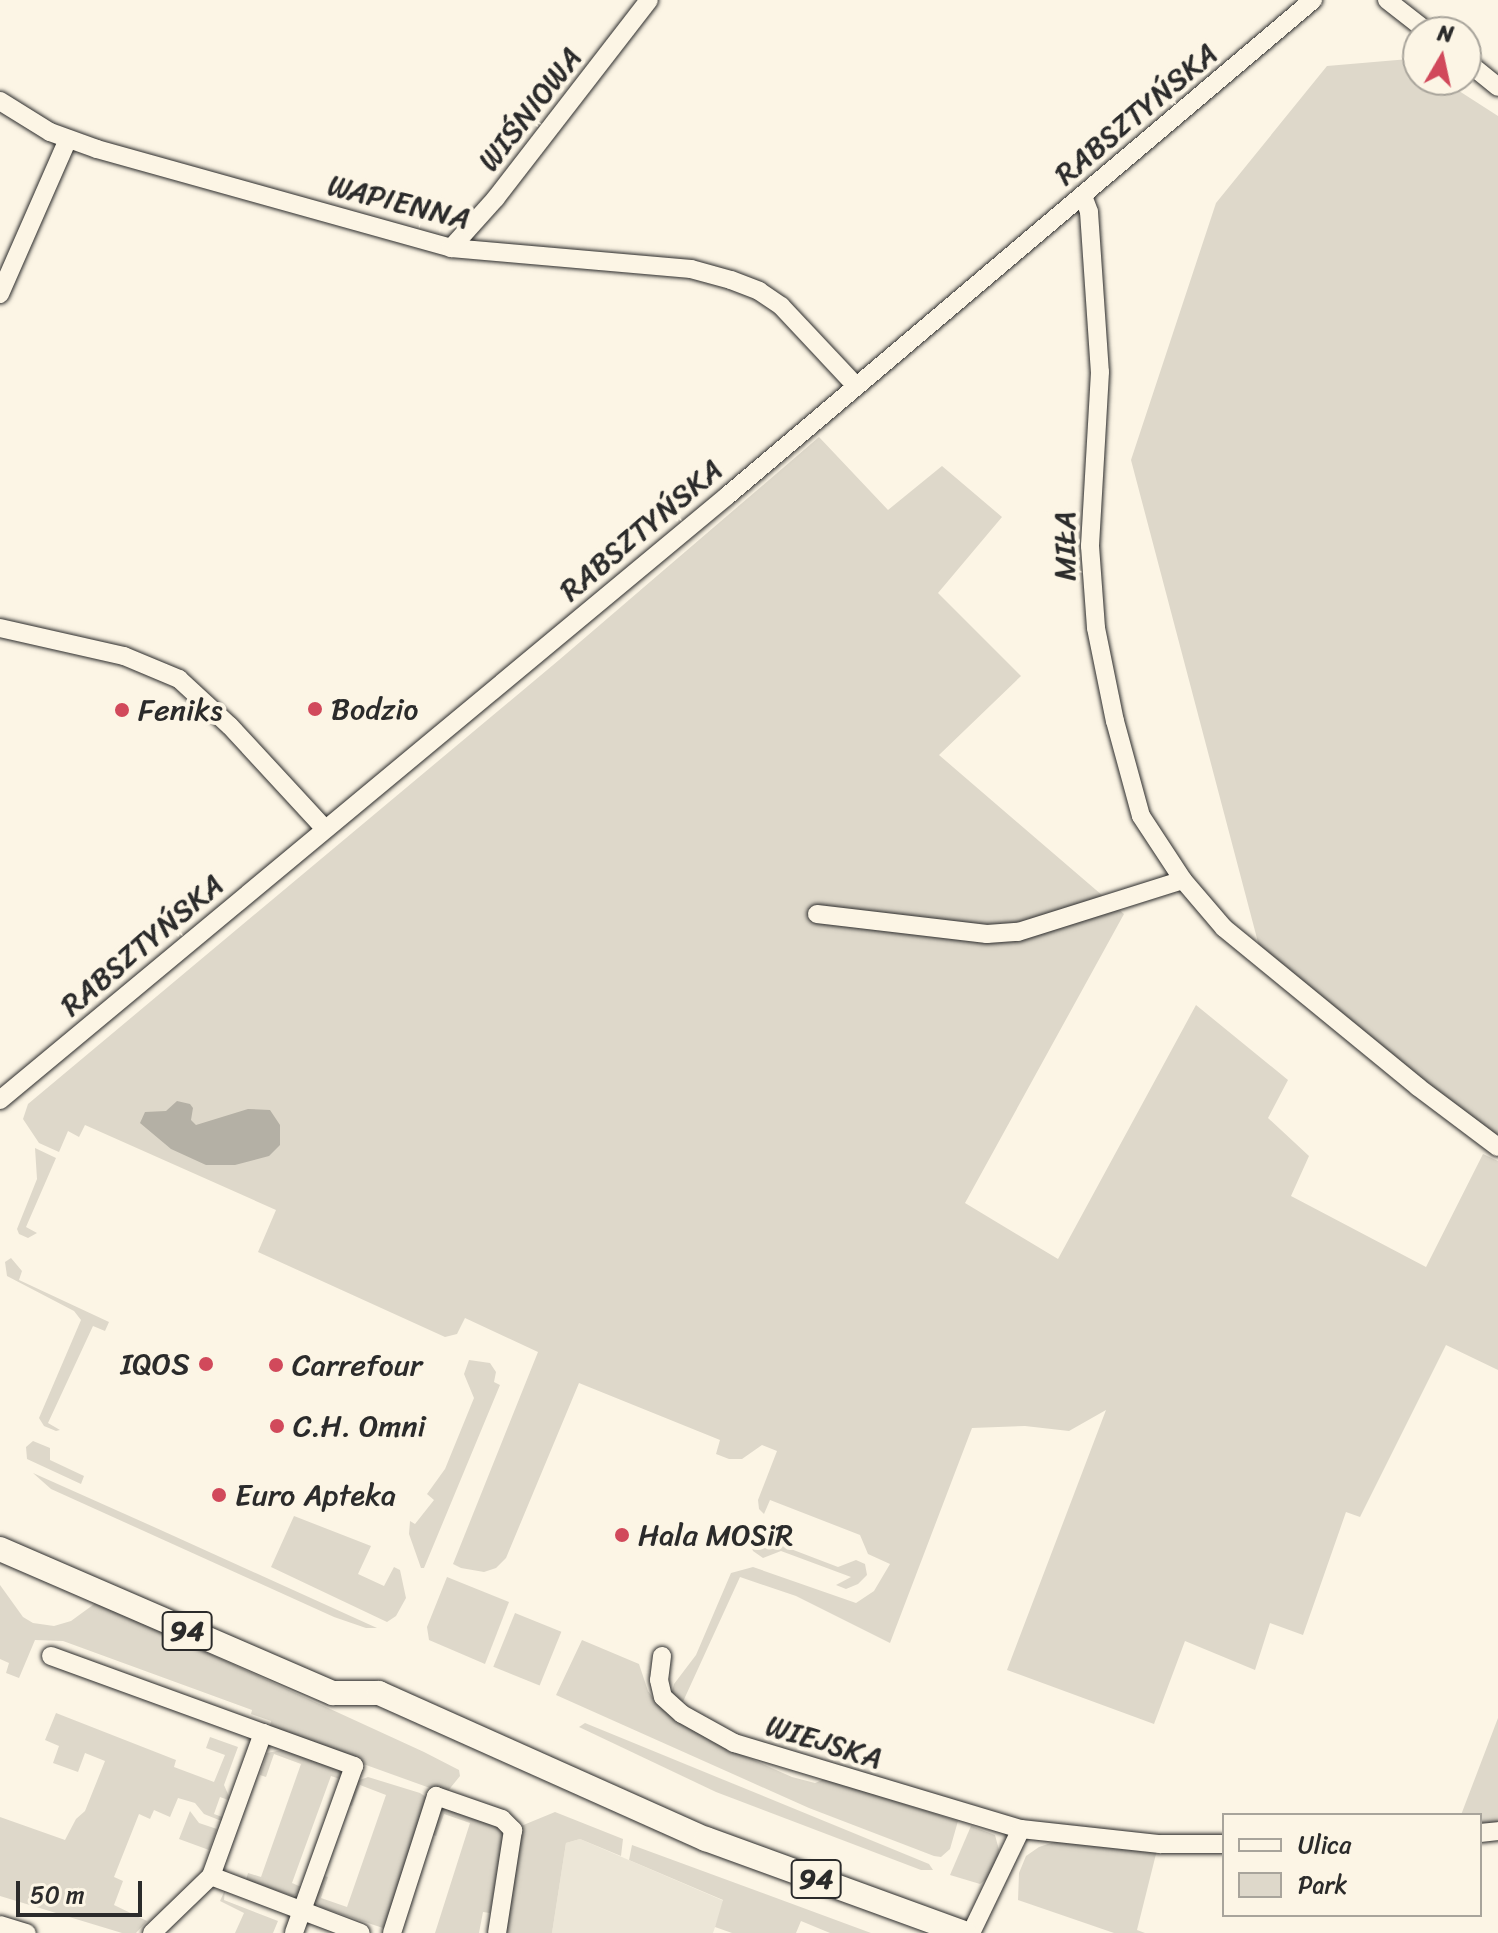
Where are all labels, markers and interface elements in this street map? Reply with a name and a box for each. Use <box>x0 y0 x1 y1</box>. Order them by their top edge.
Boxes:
text: N <box>1435 13 1456 54</box>
north arrow <box>1402 16 1482 96</box>
street label: RABSZTYŃSKA <box>1047 36 1225 192</box>
street label: WIŚNIOWA <box>470 40 590 178</box>
street label: WAPIENNA <box>324 167 474 237</box>
street label: RABSZTYŃSKA <box>552 452 730 608</box>
street label: MIŁA <box>1047 511 1083 581</box>
place label: Bodzio <box>331 691 418 727</box>
place label: Feniks <box>138 692 222 728</box>
marker: Bodzio <box>306 700 324 718</box>
marker: Feniks <box>113 701 131 719</box>
street label: RABSZTYŃSKA <box>53 867 231 1023</box>
place label: IQOS <box>120 1346 190 1382</box>
place label: Carrefour <box>292 1347 422 1383</box>
marker: IQOS <box>197 1355 215 1373</box>
marker: Carrefour <box>267 1356 285 1374</box>
place label: C.H. Omni <box>293 1408 426 1444</box>
marker: C.H. Omni <box>268 1417 286 1435</box>
place label: Euro Apteka <box>235 1477 398 1513</box>
marker: Euro Apteka <box>210 1486 228 1504</box>
place label: Hala MOSiR <box>638 1517 795 1553</box>
marker: Hala MOSiR <box>613 1526 631 1544</box>
road number: 94 <box>161 1607 213 1655</box>
street label: WIEJSKA <box>762 1707 886 1777</box>
legend <box>1222 1813 1482 1917</box>
text: Ulica <box>1298 1824 1351 1866</box>
road number: 94 <box>790 1855 842 1903</box>
text: Park <box>1298 1864 1347 1906</box>
scale bar <box>20 1865 146 1915</box>
text: 50 m <box>30 1874 85 1916</box>

